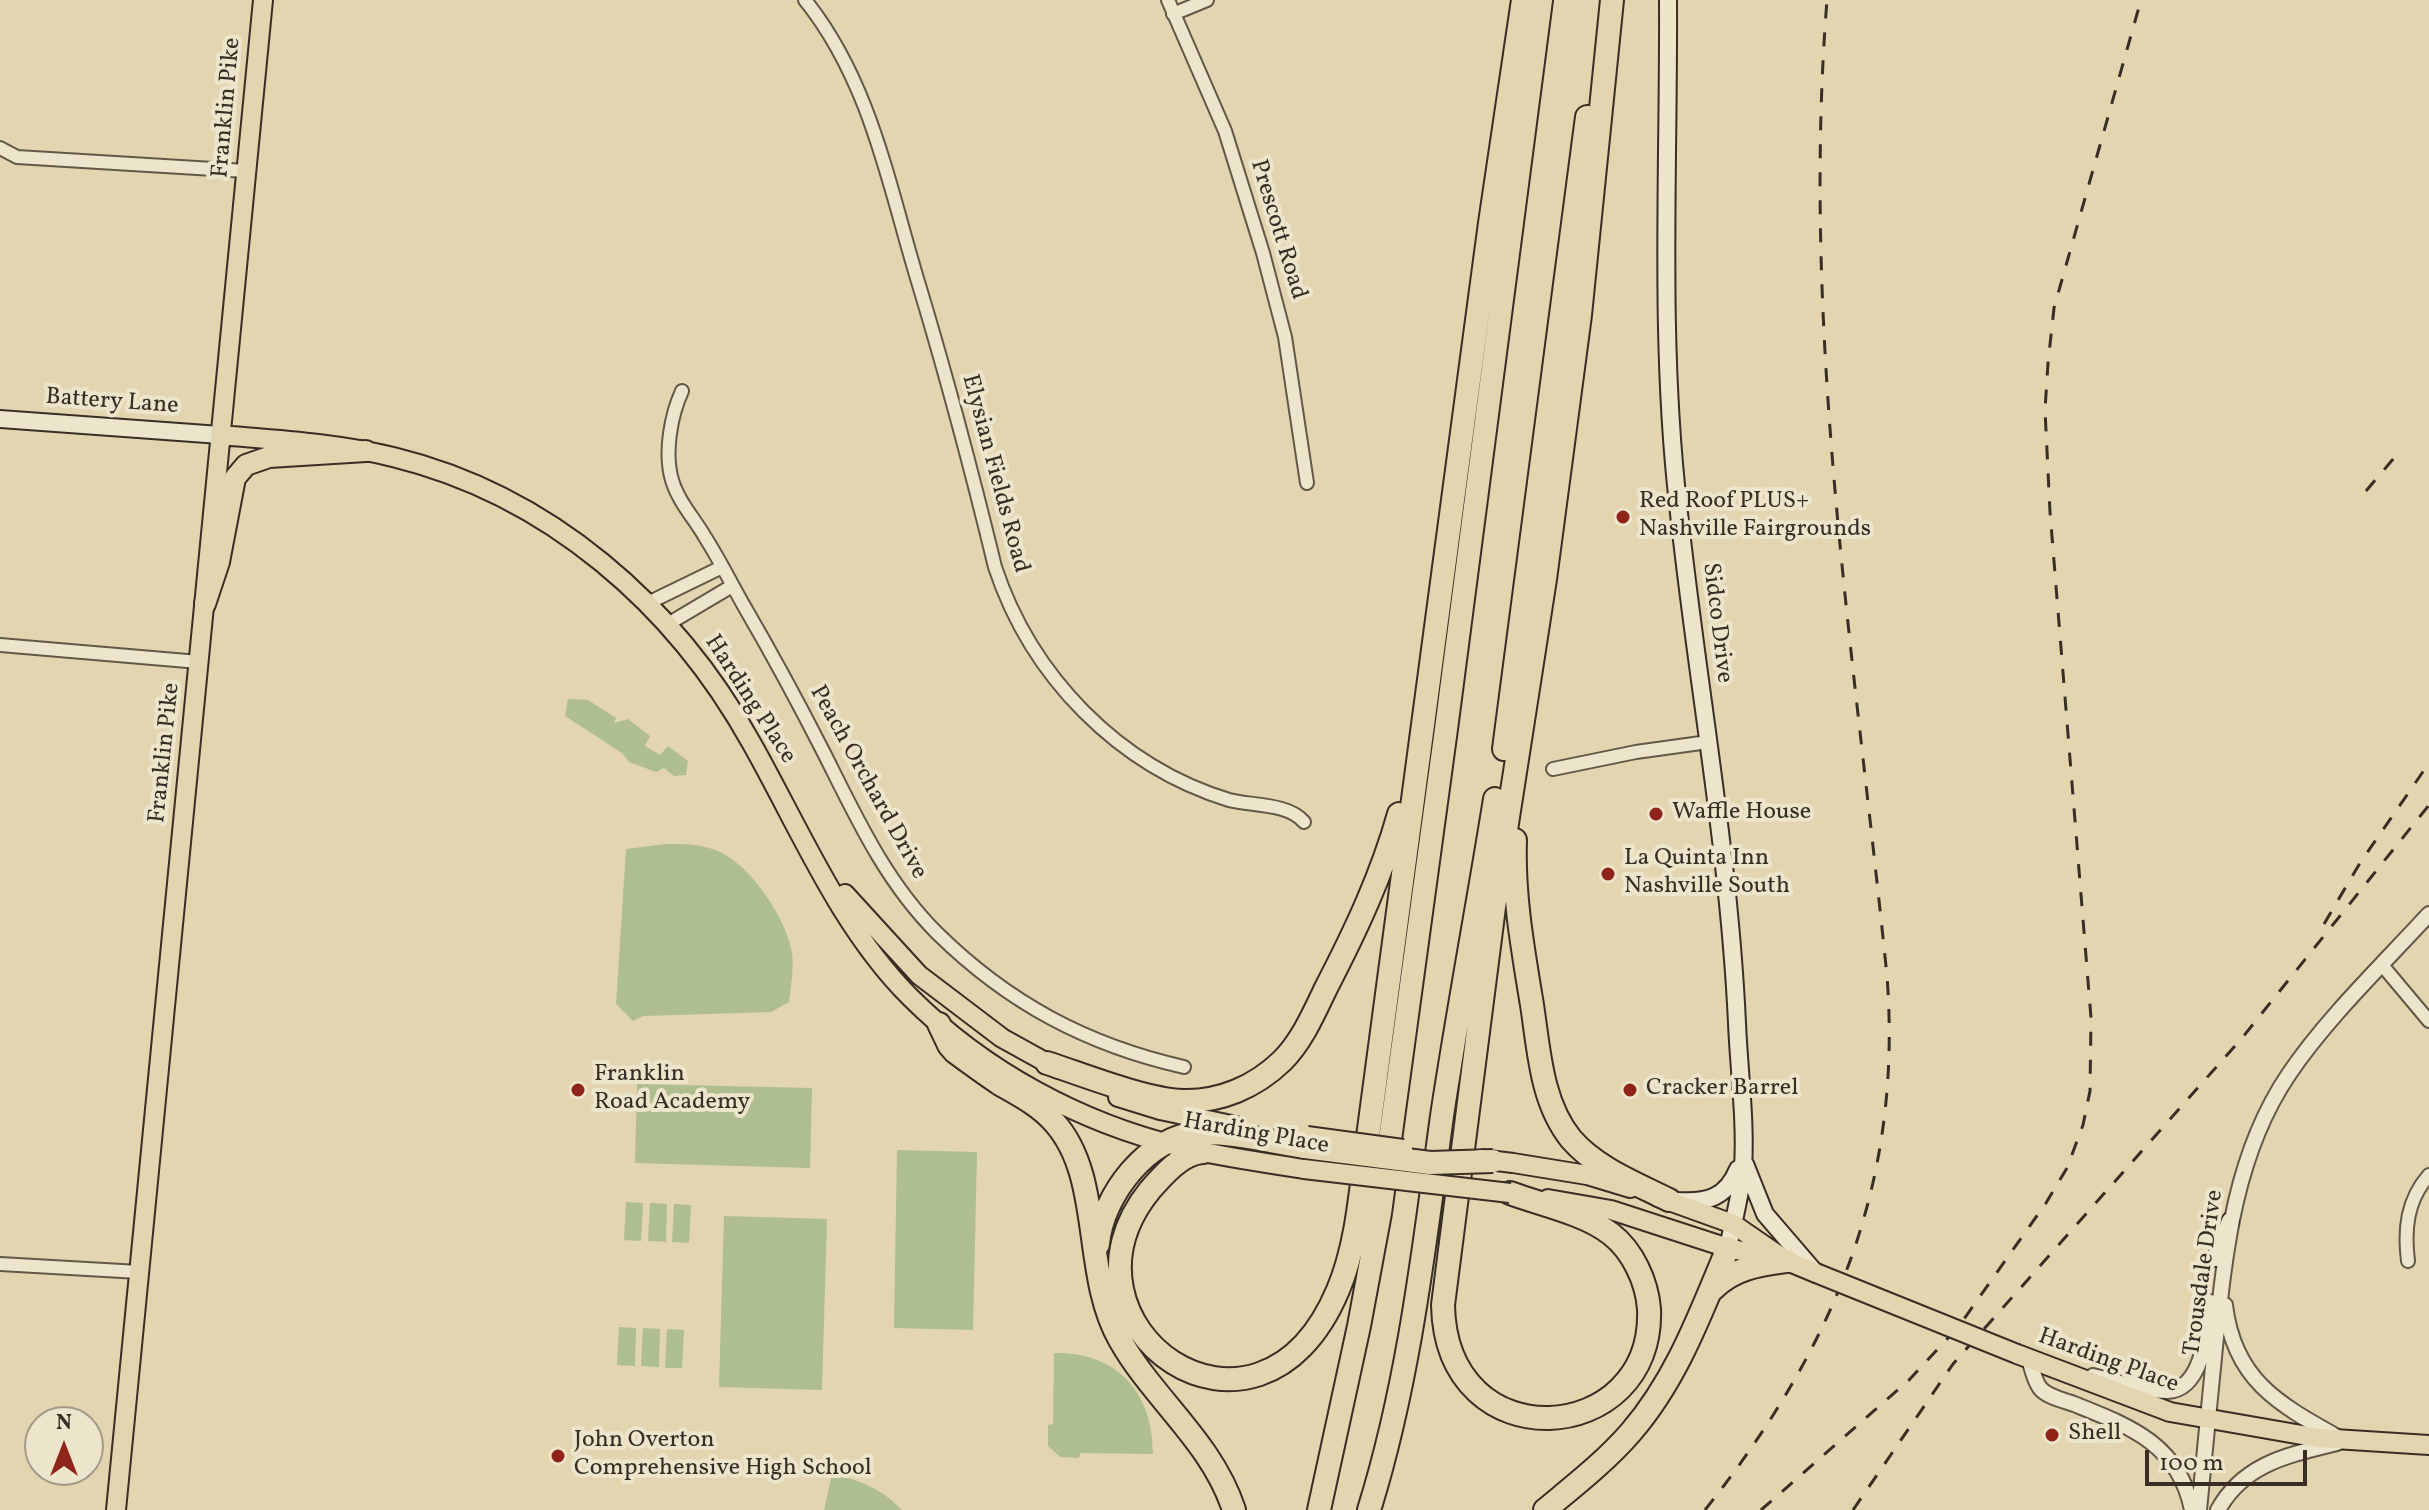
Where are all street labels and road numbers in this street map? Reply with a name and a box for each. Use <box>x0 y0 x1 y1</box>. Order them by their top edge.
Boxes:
street label: Franklin Pike <box>208 37 248 179</box>
street label: Prescott Road <box>1242 157 1312 303</box>
street label: Elysian Fields Road <box>954 372 1034 576</box>
street label: Battery Lane <box>45 384 179 422</box>
street label: Sidco Drive <box>1694 561 1738 685</box>
street label: Harding Place <box>697 630 801 770</box>
street label: Franklin Pike <box>144 681 188 825</box>
street label: Peach Orchard Drive <box>802 681 932 885</box>
street label: Harding Place <box>1181 1108 1331 1162</box>
street label: Trousdale Drive <box>2179 1188 2231 1358</box>
street label: Harding Place <box>2034 1323 2182 1401</box>

